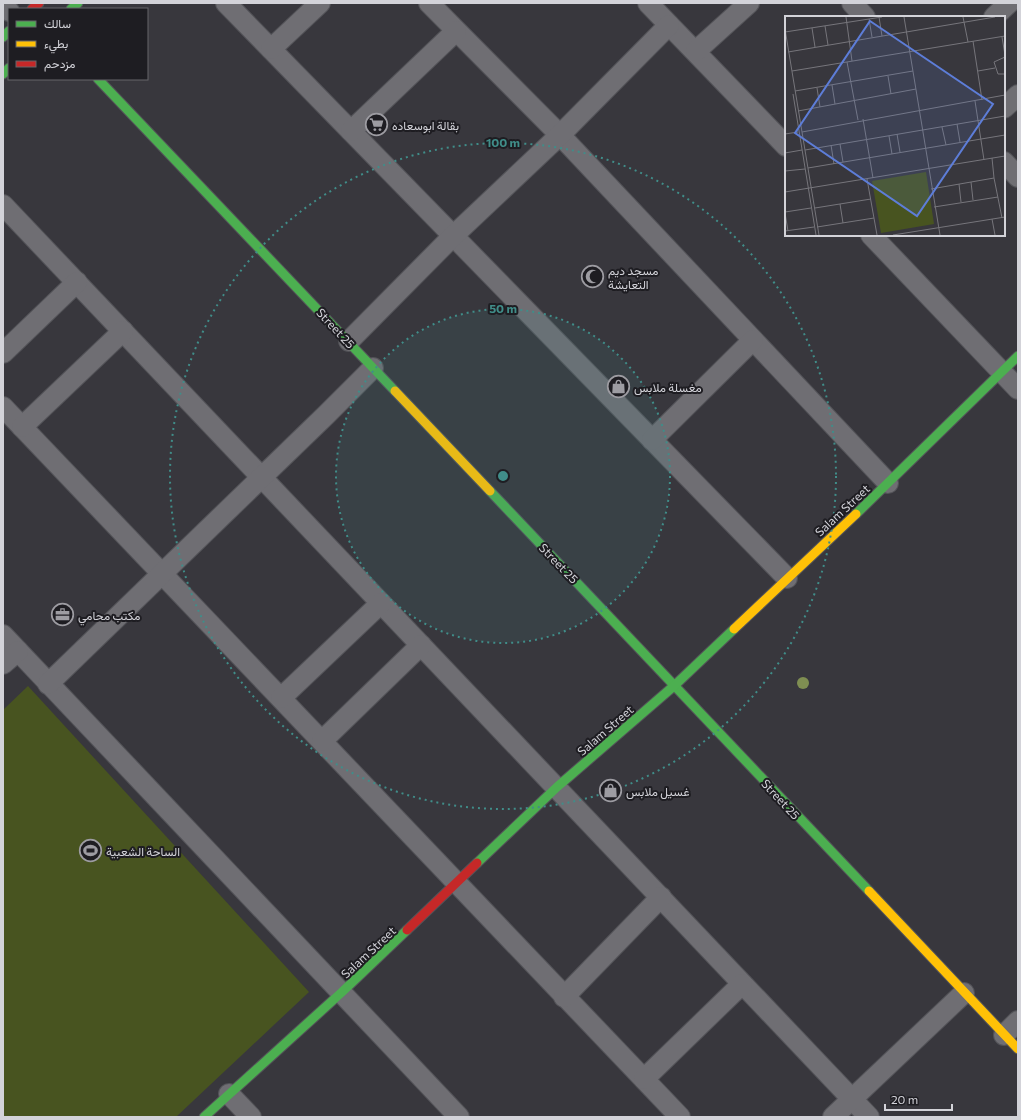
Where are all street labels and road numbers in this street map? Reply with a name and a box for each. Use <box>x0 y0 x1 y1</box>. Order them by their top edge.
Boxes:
street label: Street 25 <box>314 305 358 351</box>
street label: Salam Street <box>812 481 872 539</box>
street label: Street 25 <box>537 540 581 586</box>
street label: Salam Street <box>574 702 636 758</box>
street label: Street 25 <box>759 776 803 822</box>
street label: Salam Street <box>338 923 398 981</box>

